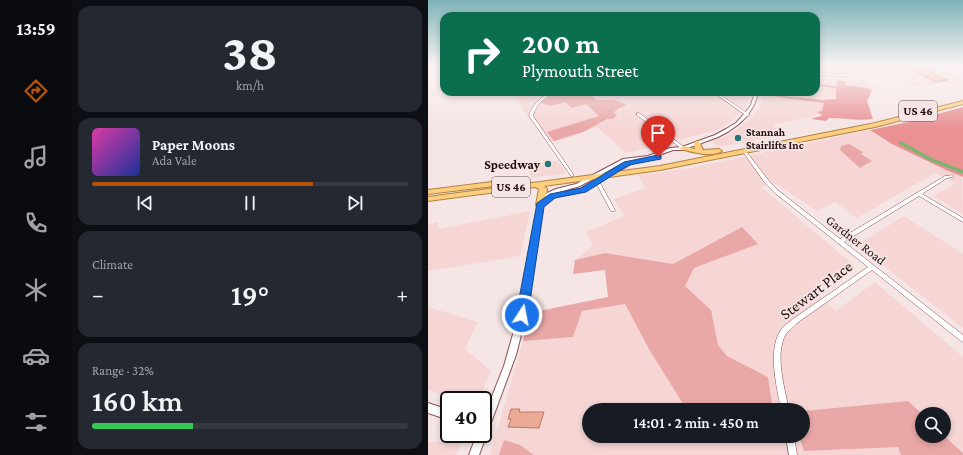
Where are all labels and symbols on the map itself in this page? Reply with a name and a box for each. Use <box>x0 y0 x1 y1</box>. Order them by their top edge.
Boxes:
road number: US 46 <box>899 101 937 121</box>
pin <box>641 116 675 157</box>
place label: Stannah Stairlifts Inc <box>746 126 804 151</box>
marker: Stannah Stairlifts Inc <box>733 133 743 143</box>
place label: Speedway <box>484 157 541 172</box>
marker: Speedway <box>543 159 553 169</box>
road number: US 46 <box>492 177 530 197</box>
street label: Gardner Road <box>823 212 889 268</box>
street label: Stewart Place <box>777 257 855 323</box>
position arrow <box>501 294 543 336</box>
speed limit sign: 40 <box>440 391 492 443</box>

